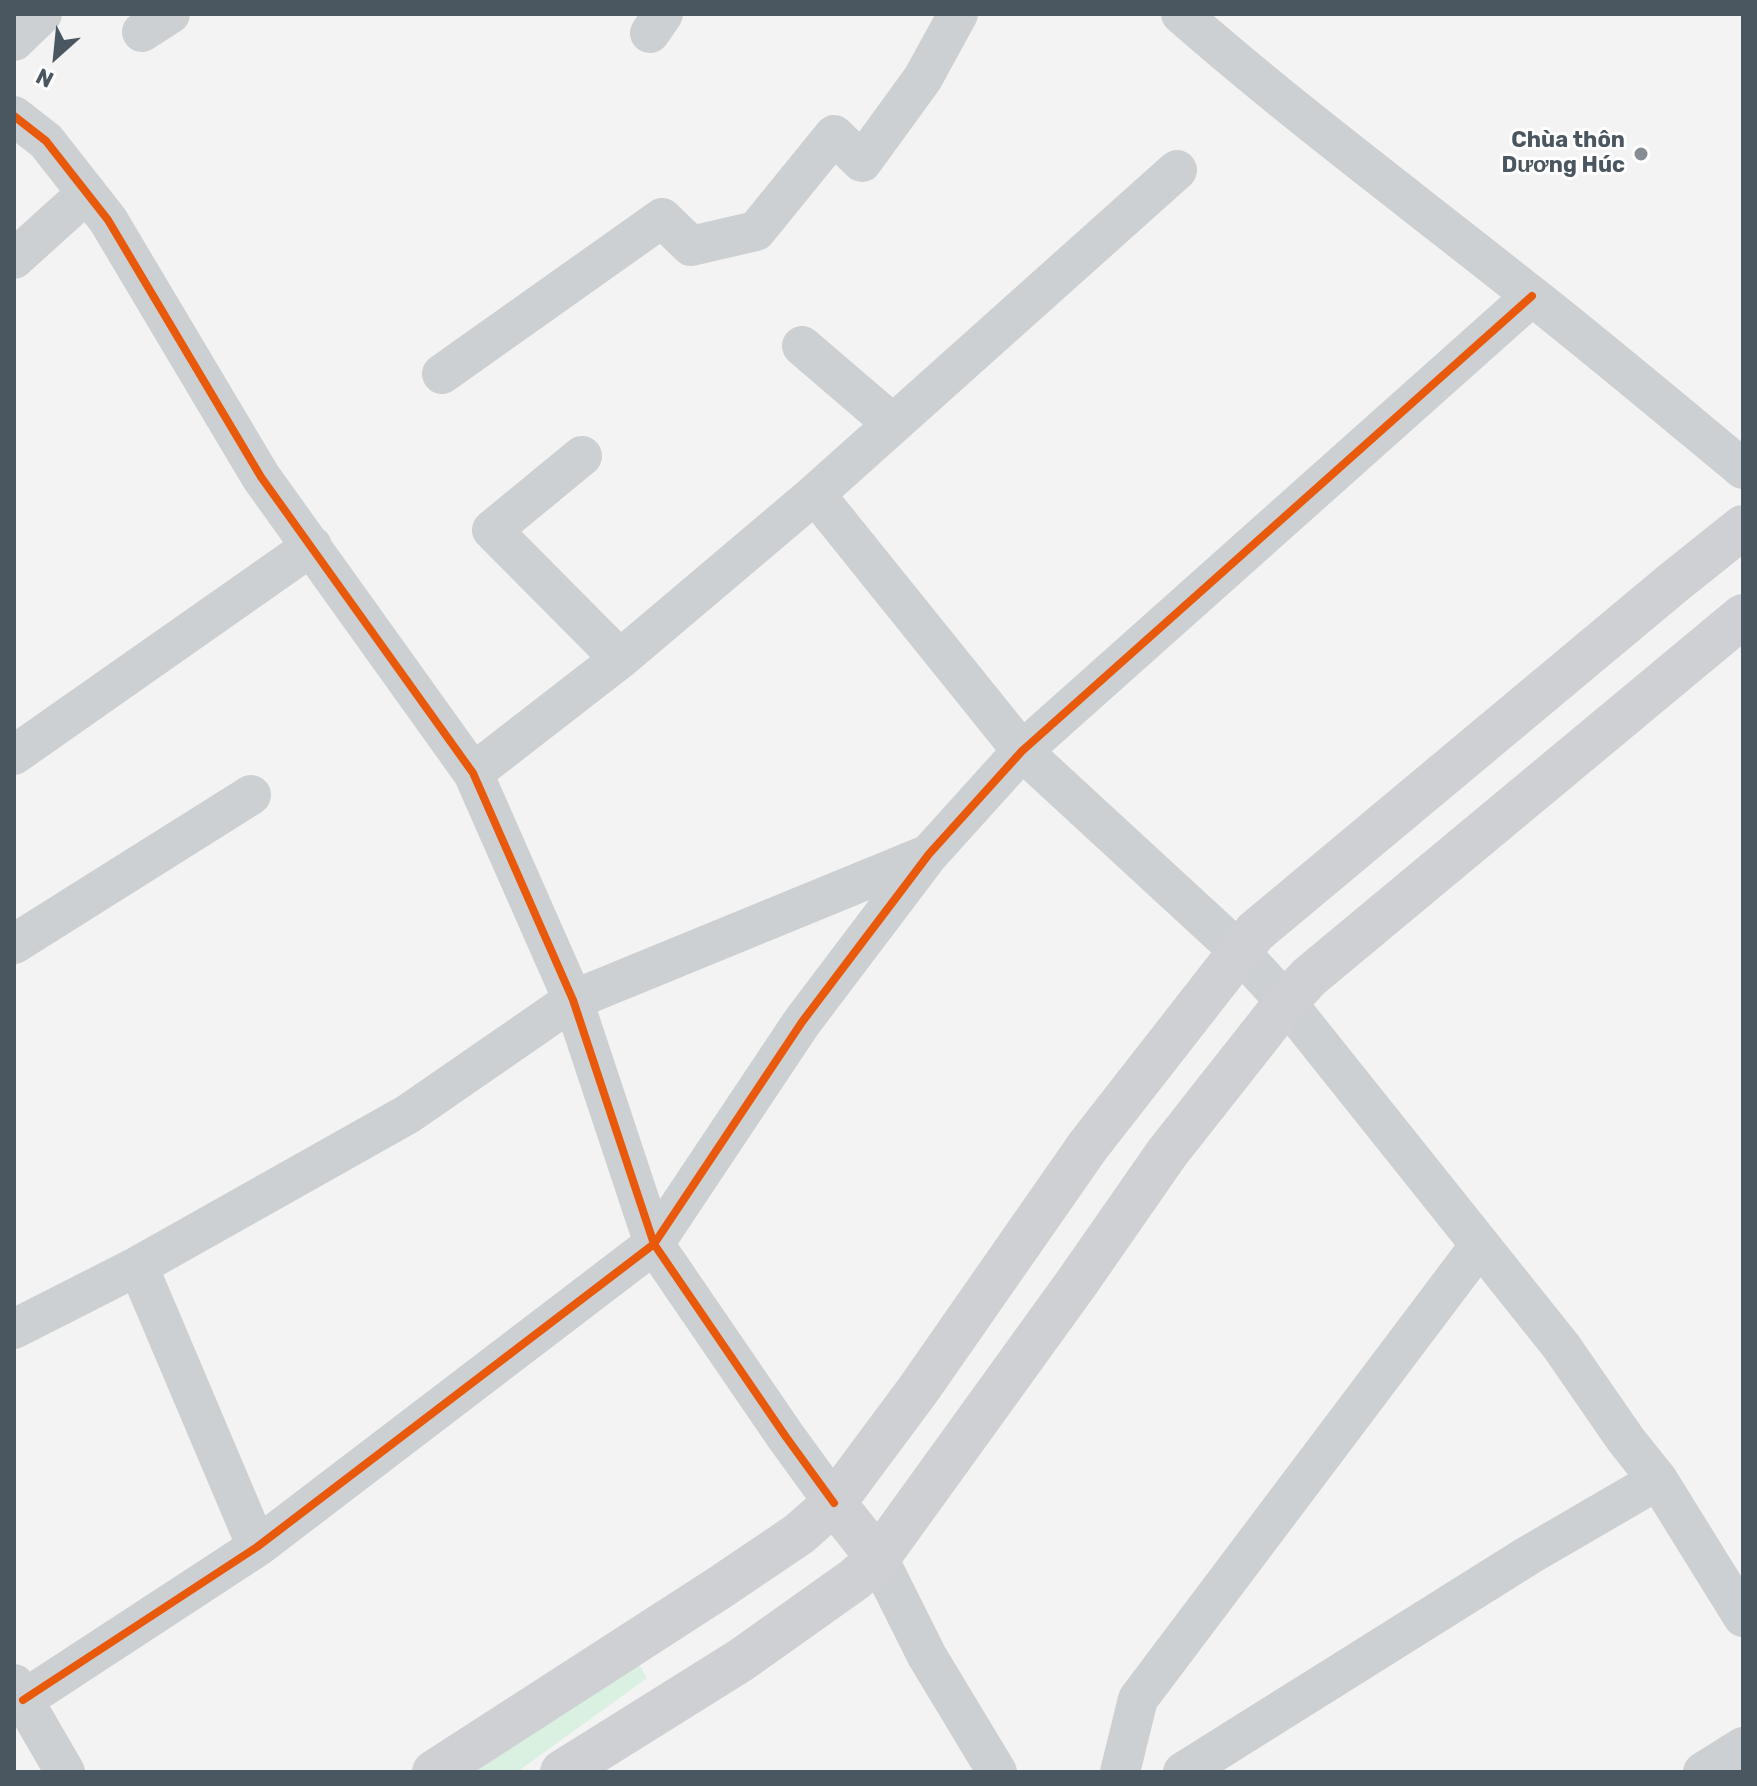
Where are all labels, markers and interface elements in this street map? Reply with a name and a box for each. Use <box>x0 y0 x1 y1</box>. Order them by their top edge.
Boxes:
north arrow <box>16 16 96 96</box>
text: N <box>32 62 58 93</box>
place label: Chùa thôn Dương Húc <box>1501 128 1625 180</box>
marker: Chùa thôn Dương Húc <box>1632 145 1650 163</box>

